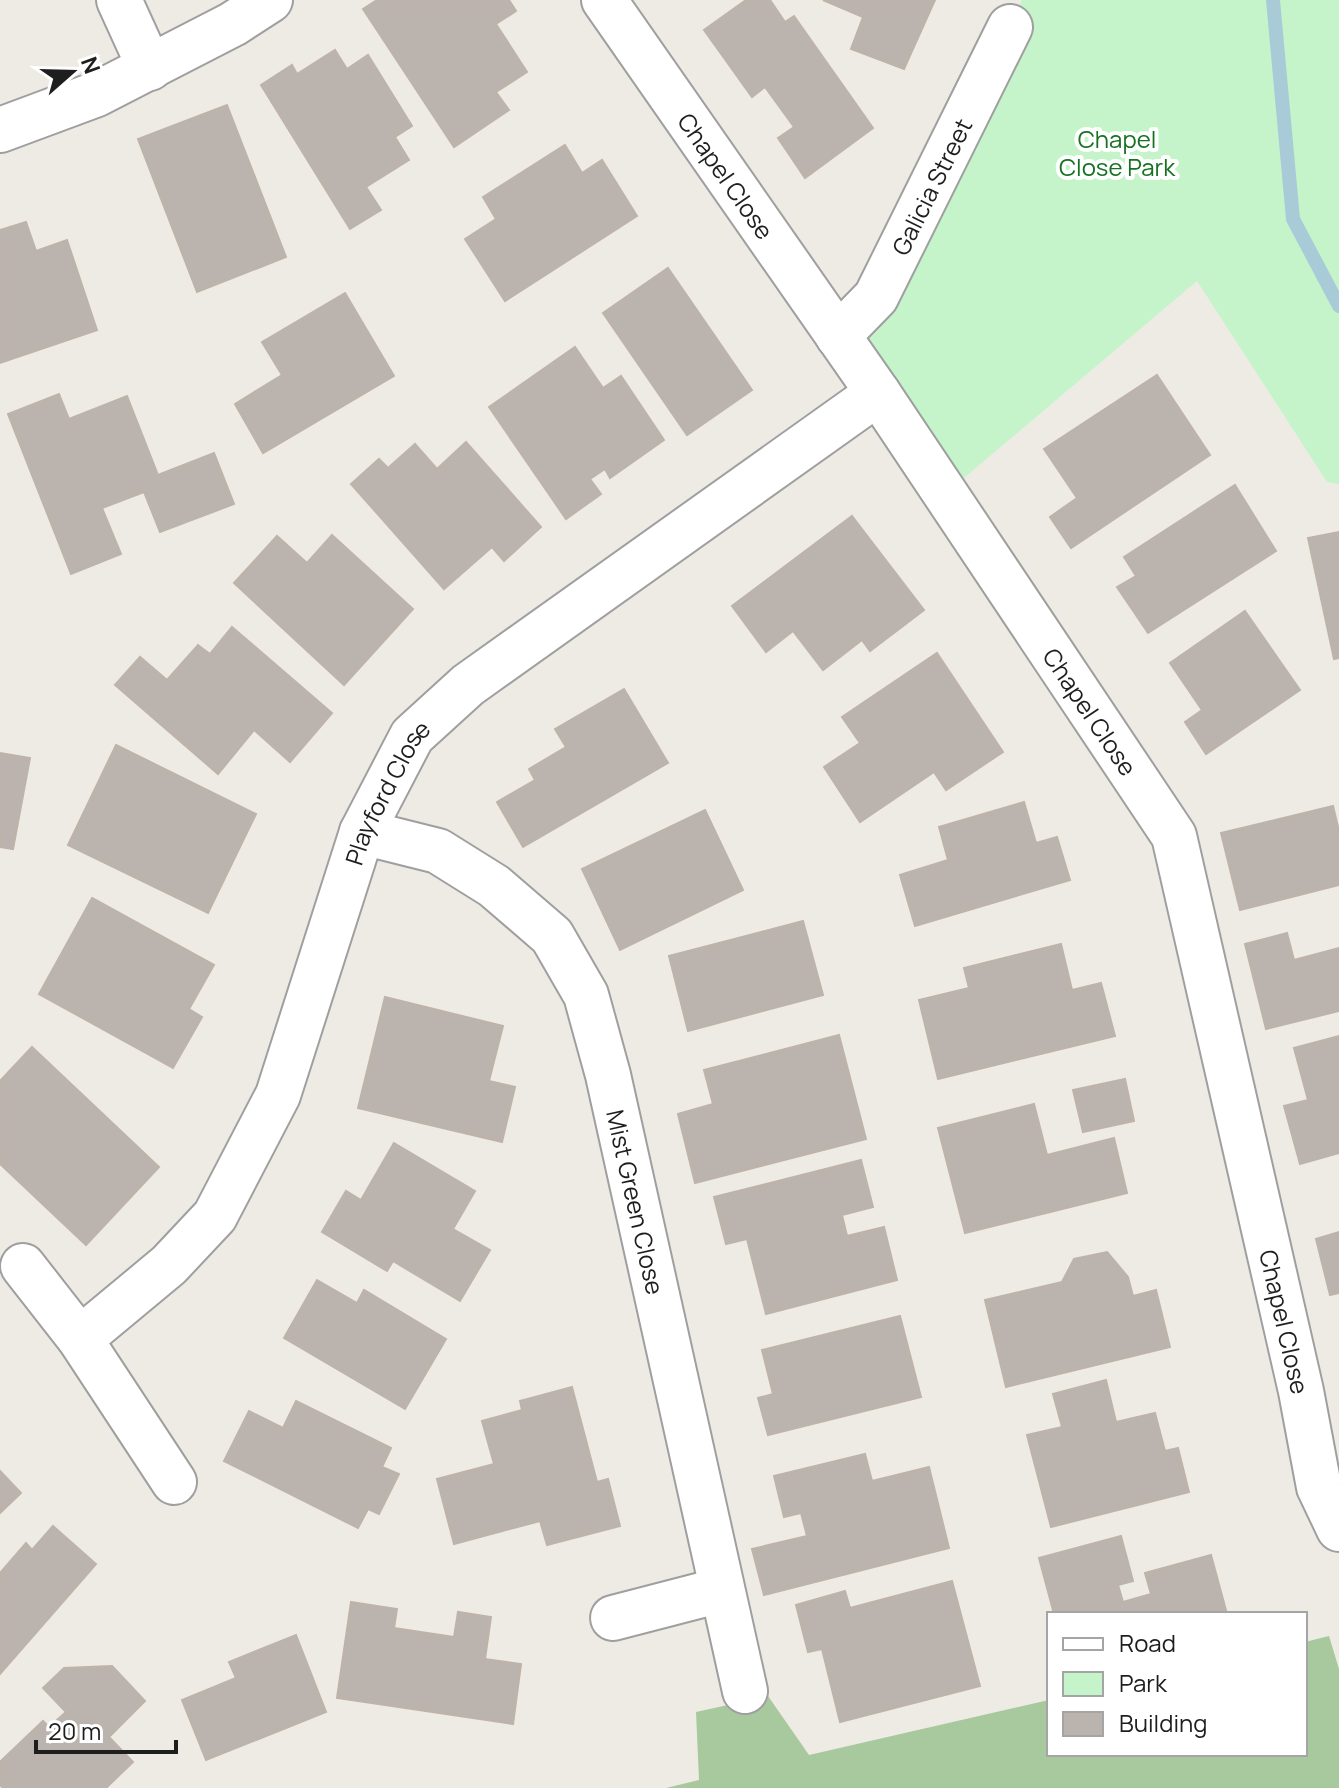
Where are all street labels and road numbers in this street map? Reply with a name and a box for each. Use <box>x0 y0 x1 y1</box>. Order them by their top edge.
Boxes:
street label: Chapel Close <box>671 106 782 245</box>
street label: Galicia Street <box>883 112 979 260</box>
street label: Chapel Close <box>1036 641 1145 782</box>
street label: Playford Close <box>336 712 436 869</box>
street label: Mist Green Close <box>600 1106 673 1297</box>
street label: Chapel Close <box>1253 1246 1318 1397</box>

